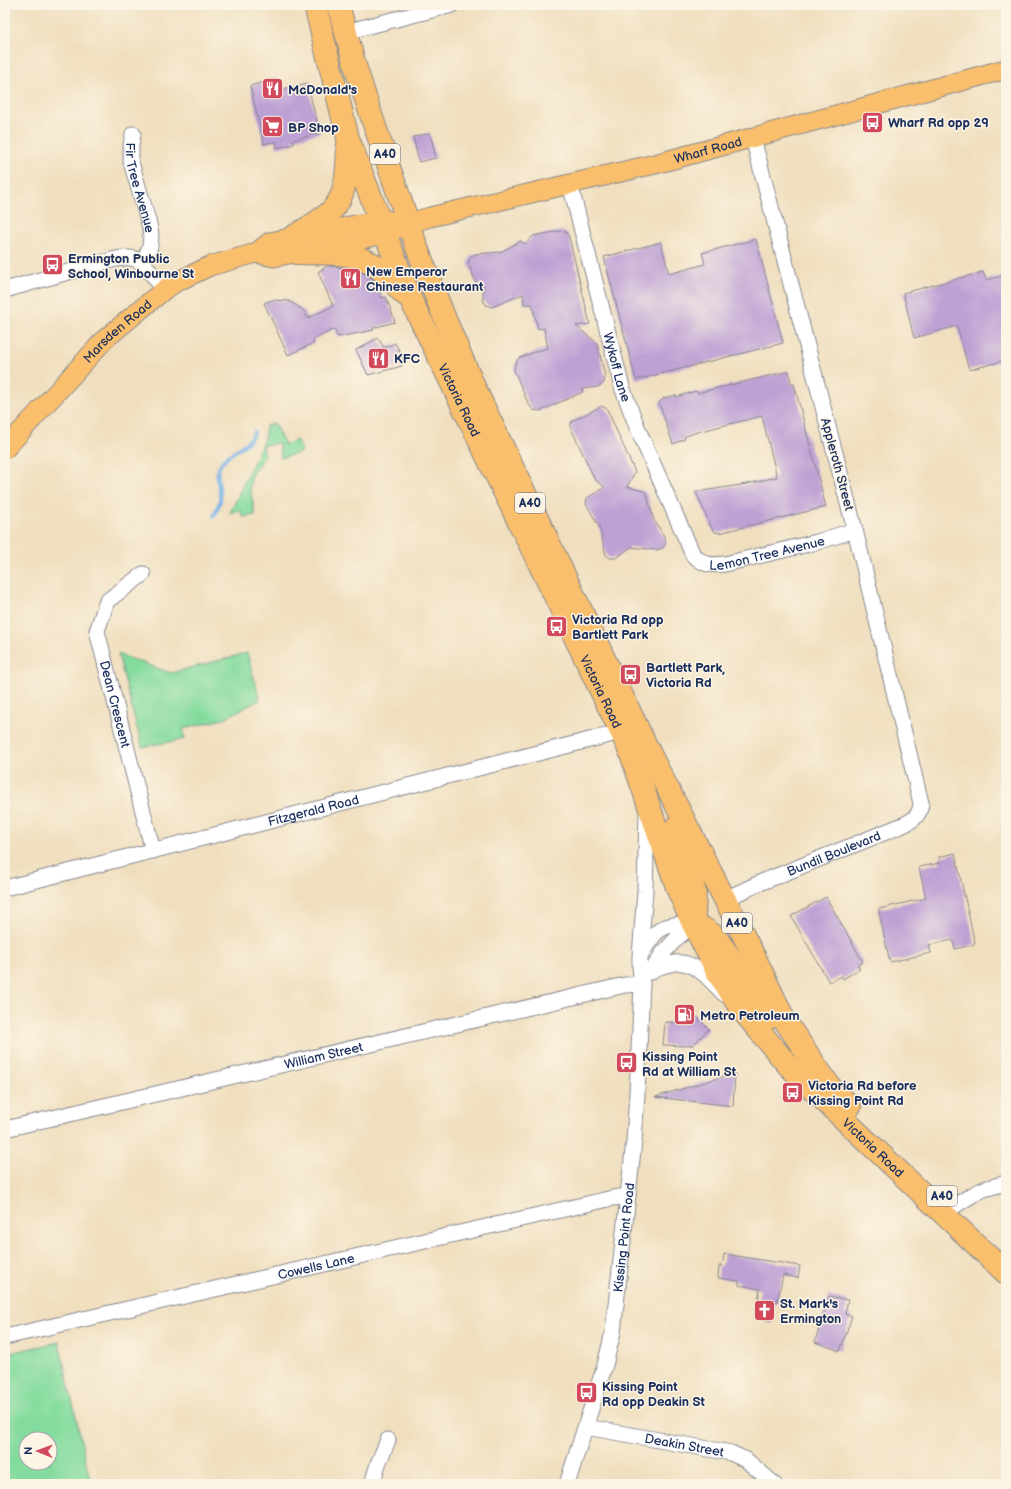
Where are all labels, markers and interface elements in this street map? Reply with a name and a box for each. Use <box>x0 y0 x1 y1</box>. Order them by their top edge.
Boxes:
restaurant icon: McDonald's <box>259 76 285 102</box>
place label: McDonald's <box>288 82 357 98</box>
bus stop icon: Wharf Rd opp 29 <box>859 109 885 135</box>
supermarket icon: BP Shop <box>259 114 285 140</box>
place label: Wharf Rd opp 29 <box>888 115 989 131</box>
place label: BP Shop <box>288 120 339 136</box>
street label: Wharf Road <box>672 134 744 167</box>
street label: Fir Tree Avenue <box>122 142 157 234</box>
road number: A40 <box>370 144 400 164</box>
place label: Ermington Public School, Winbourne St <box>68 251 195 282</box>
bus stop icon: Ermington Public School, Winbourne St <box>40 252 66 278</box>
place label: New Emperor Chinese Restaurant <box>366 264 484 295</box>
restaurant icon: New Emperor Chinese Restaurant <box>338 265 364 291</box>
street label: Marsden Road <box>80 297 155 367</box>
street label: Wykoff Lane <box>599 331 634 405</box>
restaurant icon: KFC <box>365 345 391 371</box>
place label: KFC <box>394 351 420 367</box>
street label: Victoria Road <box>434 361 483 439</box>
street label: Appleroth Street <box>817 416 857 512</box>
road number: A40 <box>515 493 545 513</box>
street label: Lemon Tree Avenue <box>709 533 827 574</box>
place label: Victoria Rd opp Bartlett Park <box>572 612 664 643</box>
bus stop icon: Victoria Rd opp Bartlett Park <box>543 613 569 639</box>
street label: Victoria Road <box>576 653 625 731</box>
street label: Dean Crescent <box>96 659 133 749</box>
place label: Bartlett Park, Victoria Rd <box>646 660 725 691</box>
bus stop icon: Bartlett Park, Victoria Rd <box>617 661 643 687</box>
street label: Fitzgerald Road <box>266 792 361 830</box>
street label: Bundil Boulevard <box>785 828 883 880</box>
road number: A40 <box>722 913 752 933</box>
fuel station icon: Metro Petroleum <box>672 1002 698 1028</box>
place label: Metro Petroleum <box>700 1008 800 1024</box>
street label: William Street <box>283 1039 365 1073</box>
place label: Kissing Point Rd at William St <box>642 1049 737 1080</box>
bus stop icon: Kissing Point Rd at William St <box>614 1050 640 1076</box>
place label: Victoria Rd before Kissing Point Rd <box>808 1078 917 1109</box>
bus stop icon: Victoria Rd before Kissing Point Rd <box>779 1079 805 1105</box>
street label: Victoria Road <box>839 1115 907 1181</box>
street label: Kissing Point Road <box>610 1182 638 1293</box>
road number: A40 <box>927 1186 957 1206</box>
street label: Cowells Lane <box>276 1250 356 1283</box>
place label: St. Mark's Ermington <box>780 1296 841 1327</box>
church icon: St. Mark's Ermington <box>752 1297 778 1323</box>
place label: Kissing Point Rd opp Deakin St <box>602 1379 705 1410</box>
bus stop icon: Kissing Point Rd opp Deakin St <box>574 1380 600 1406</box>
north arrow <box>18 1431 58 1471</box>
street label: Deakin Street <box>643 1431 725 1461</box>
text: N <box>22 1447 35 1455</box>

